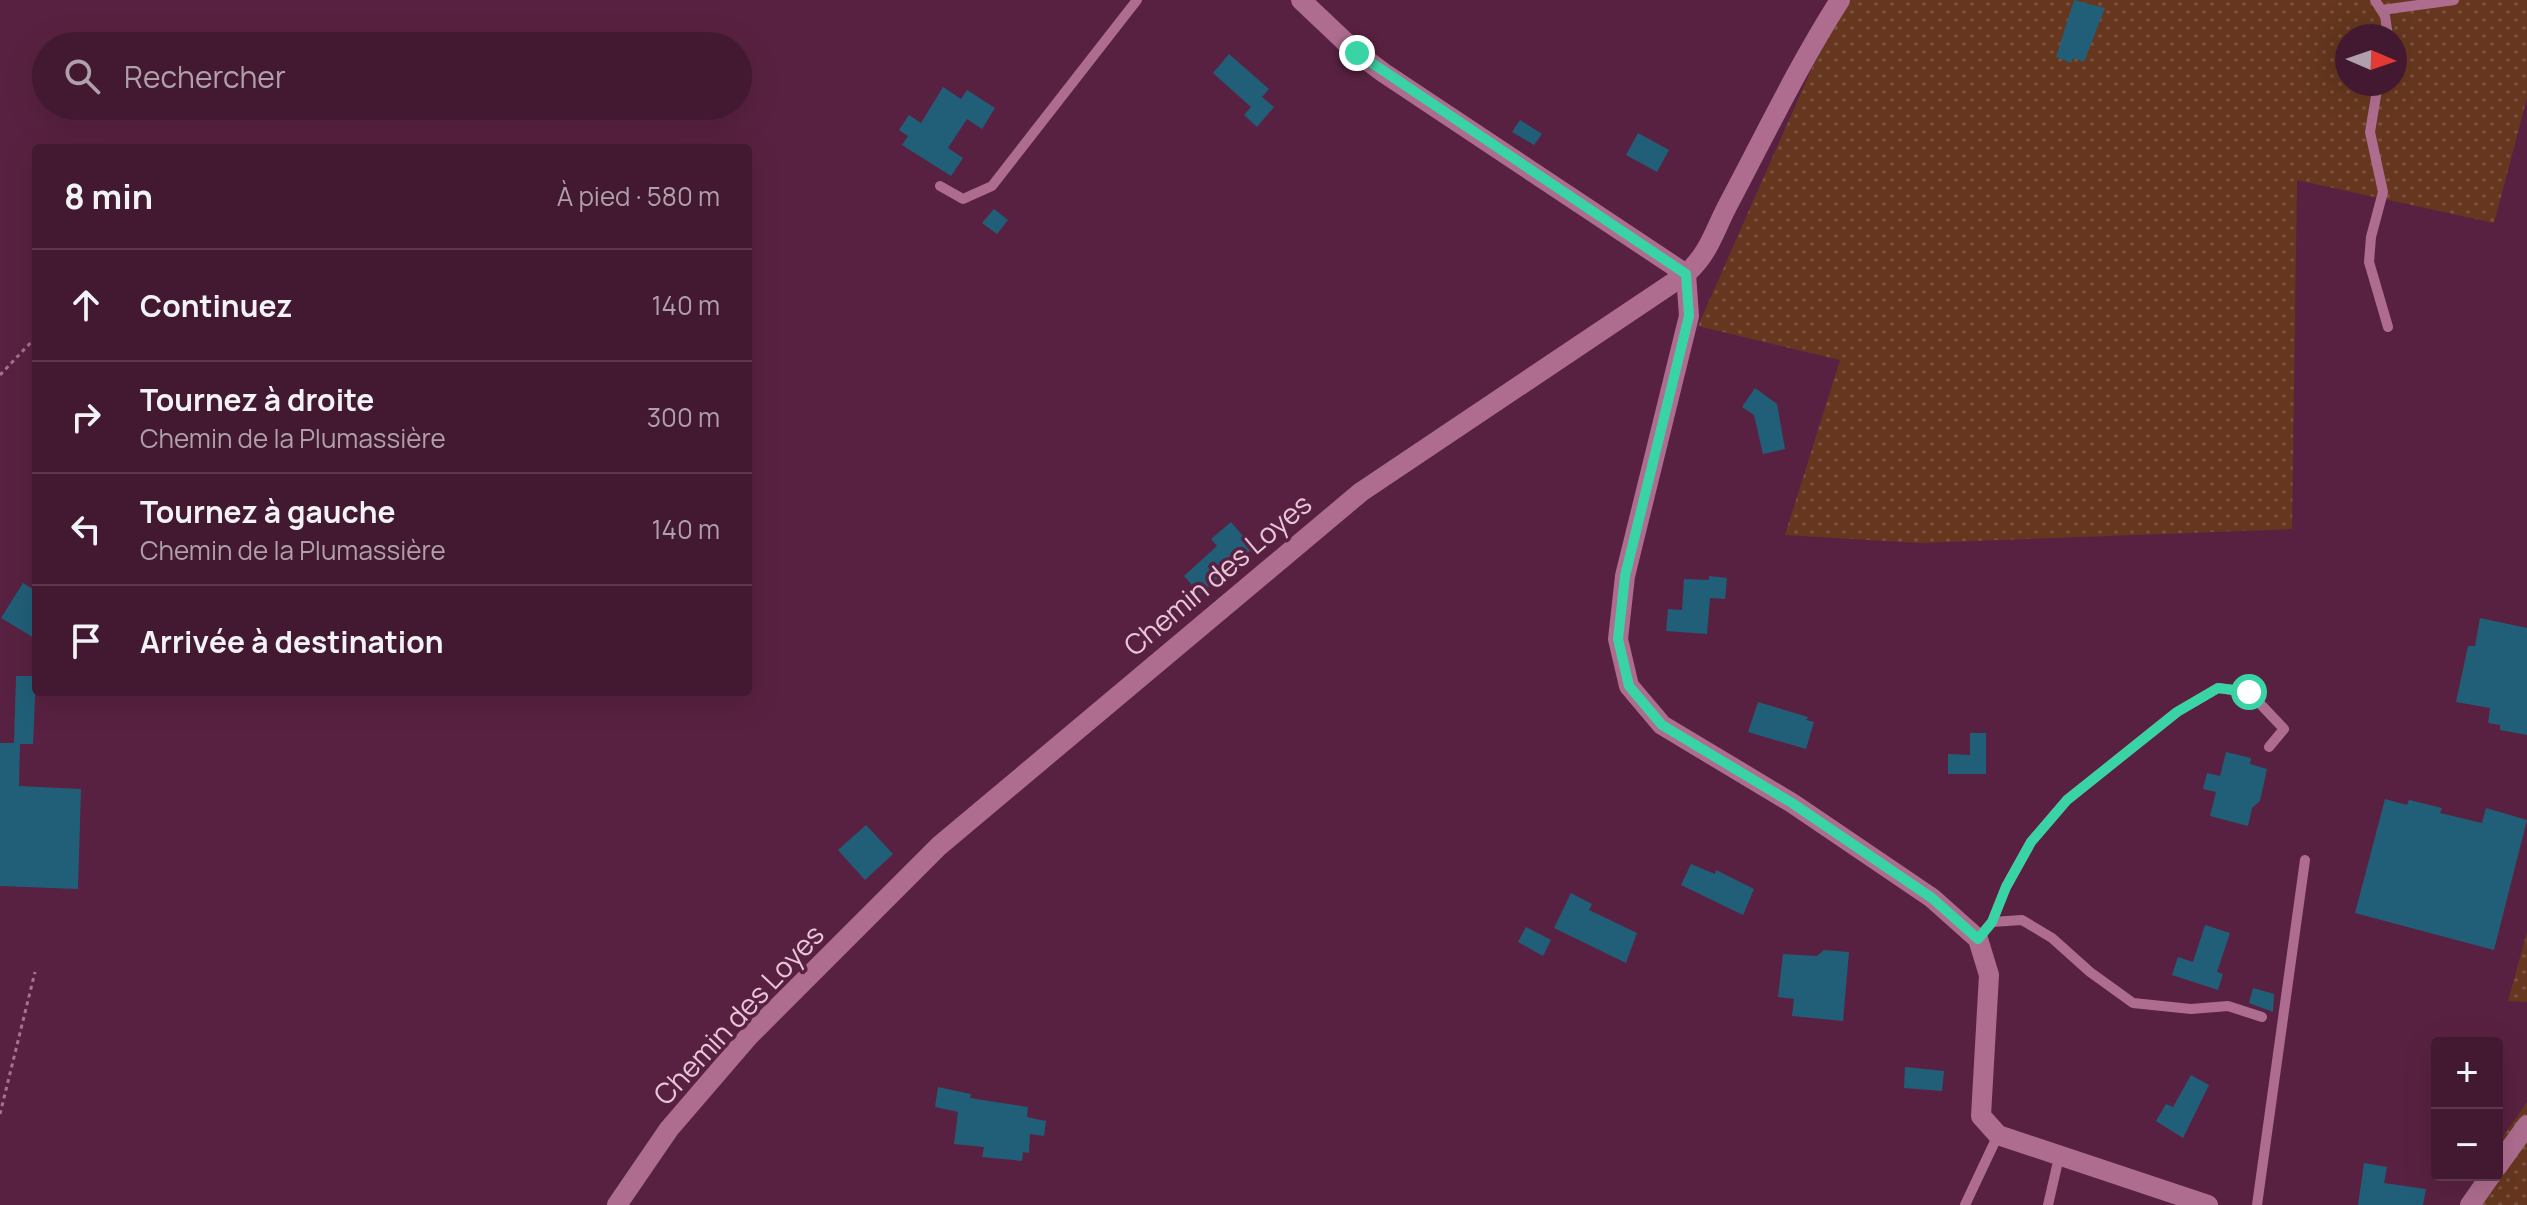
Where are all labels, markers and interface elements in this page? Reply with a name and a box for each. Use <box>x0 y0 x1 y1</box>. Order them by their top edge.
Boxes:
north arrow <box>2335 24 2407 96</box>
search box <box>32 32 752 120</box>
route end <box>1339 35 1375 71</box>
icon: search <box>60 54 104 98</box>
text: Rechercher <box>124 56 286 97</box>
text: 8 min <box>64 173 153 219</box>
text: À pied · 580 m <box>557 178 720 214</box>
icon: ahead <box>64 283 108 327</box>
text: Continuez <box>140 285 292 326</box>
text: 140 m <box>651 287 720 323</box>
text: Tournez à droite <box>140 379 374 420</box>
icon: right <box>64 395 108 439</box>
text: 300 m <box>647 399 720 435</box>
text: Chemin de la Plumassière <box>140 420 446 456</box>
street label: Chemin des Loyes <box>1115 484 1319 664</box>
text: Tournez à gauche <box>140 491 396 532</box>
icon: left <box>64 507 108 551</box>
text: 140 m <box>651 511 720 547</box>
text: Chemin de la Plumassière <box>140 532 446 568</box>
icon: arrive <box>64 619 108 663</box>
text: Arrivée à destination <box>140 621 443 662</box>
route start <box>2231 674 2267 710</box>
street label: Chemin des Loyes <box>644 915 832 1113</box>
map controls <box>2431 1037 2503 1181</box>
button: + <box>2431 1037 2503 1109</box>
button: − <box>2431 1109 2503 1181</box>

